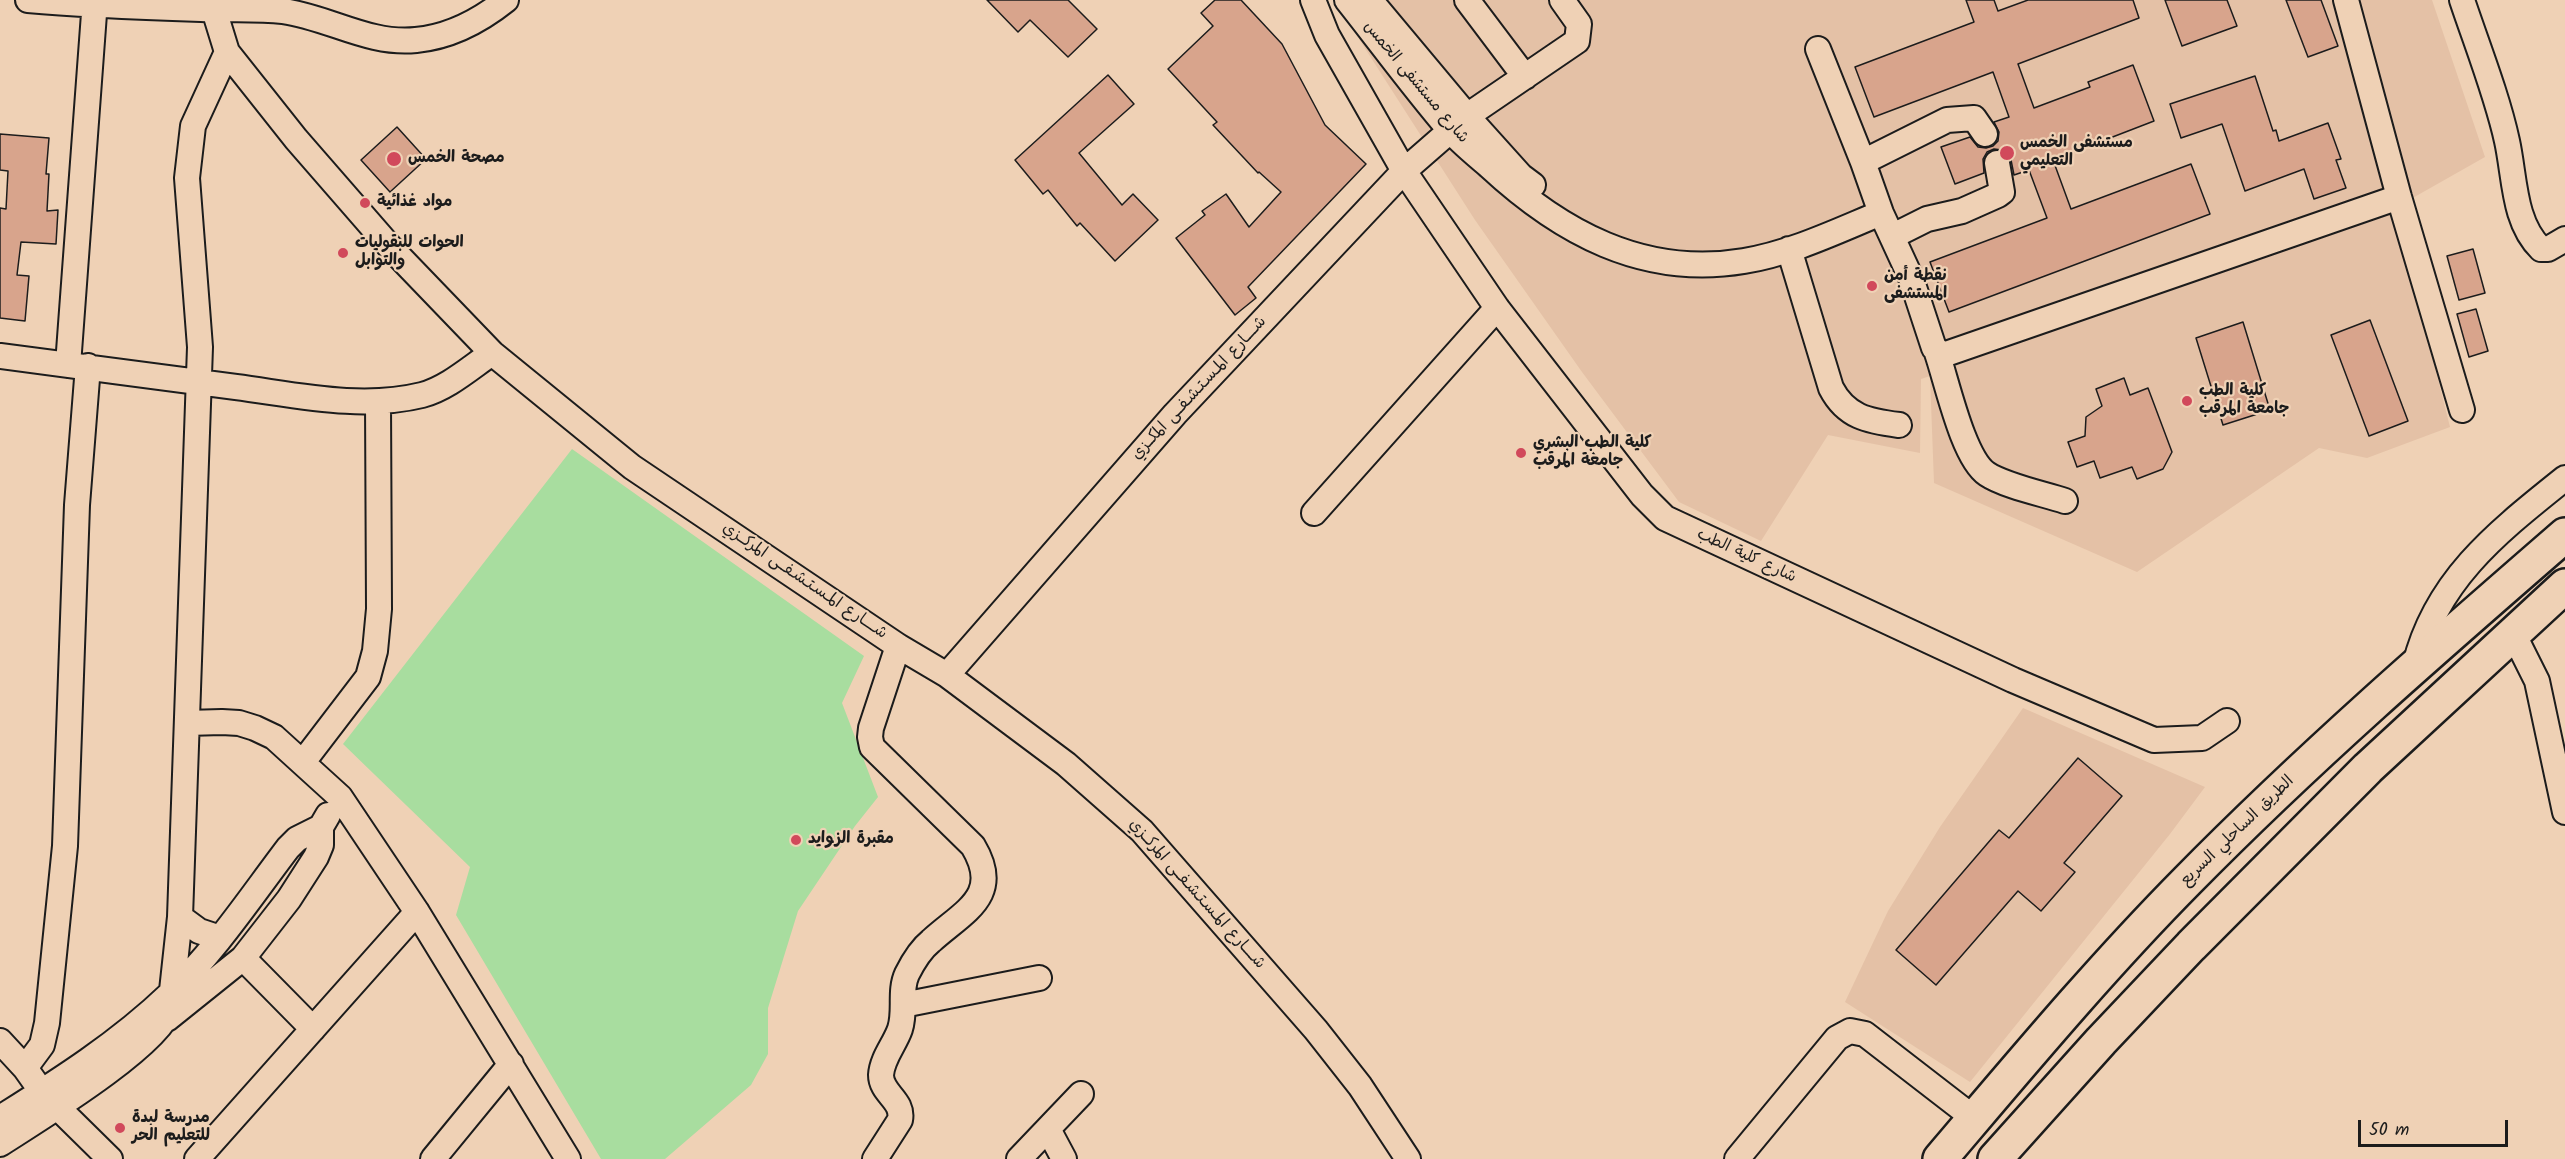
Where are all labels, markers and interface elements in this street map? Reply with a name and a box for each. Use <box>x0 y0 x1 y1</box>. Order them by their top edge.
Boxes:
street label: شارع مستشفى الخمس <box>1358 18 1472 148</box>
place label: مستشفى الخمس التعليمي <box>2020 134 2133 172</box>
marker: مستشفى الخمس التعليمي <box>1998 144 2016 162</box>
place label: مصحة الخمس <box>408 149 504 169</box>
marker: مصحة الخمس <box>385 150 403 168</box>
place label: مواد غذائية <box>377 193 452 213</box>
marker: مواد غذائية <box>358 196 372 210</box>
place label: الحوات للبقوليات والتوابل <box>355 234 464 272</box>
marker: الحوات للبقوليات والتوابل <box>336 246 350 260</box>
place label: نقطة أمن المستشفى <box>1884 267 1947 305</box>
marker: نقطة أمن المستشفى <box>1865 279 1879 293</box>
street label: شــــارع المـسـتـشـفــى المكــزي <box>1128 313 1272 465</box>
place label: كلية الطب جامعة المرقب <box>2199 382 2289 420</box>
marker: كلية الطب جامعة المرقب <box>2180 394 2194 408</box>
place label: كلية الطب البشري جامعة المرقب <box>1533 434 1652 472</box>
marker: كلية الطب البشري جامعة المرقب <box>1514 446 1528 460</box>
street label: شــــارع المـسـتـشـفــى المركــزي <box>718 520 890 644</box>
street label: شارع كلية الطب <box>1693 526 1799 588</box>
street label: الطريق الساحلي السريع <box>2177 773 2299 891</box>
street label: شــــارع المـسـتـشـفــى المركــزي <box>1124 816 1268 974</box>
place label: مقبرة الزوايد <box>808 830 894 850</box>
marker: مقبرة الزوايد <box>789 833 803 847</box>
scale bar <box>2361 1108 2511 1146</box>
place label: مدرسة لبدة للتعليم الحر <box>132 1109 210 1147</box>
text: 50 m <box>2369 1116 2409 1145</box>
marker: مدرسة لبدة للتعليم الحر <box>113 1121 127 1135</box>

